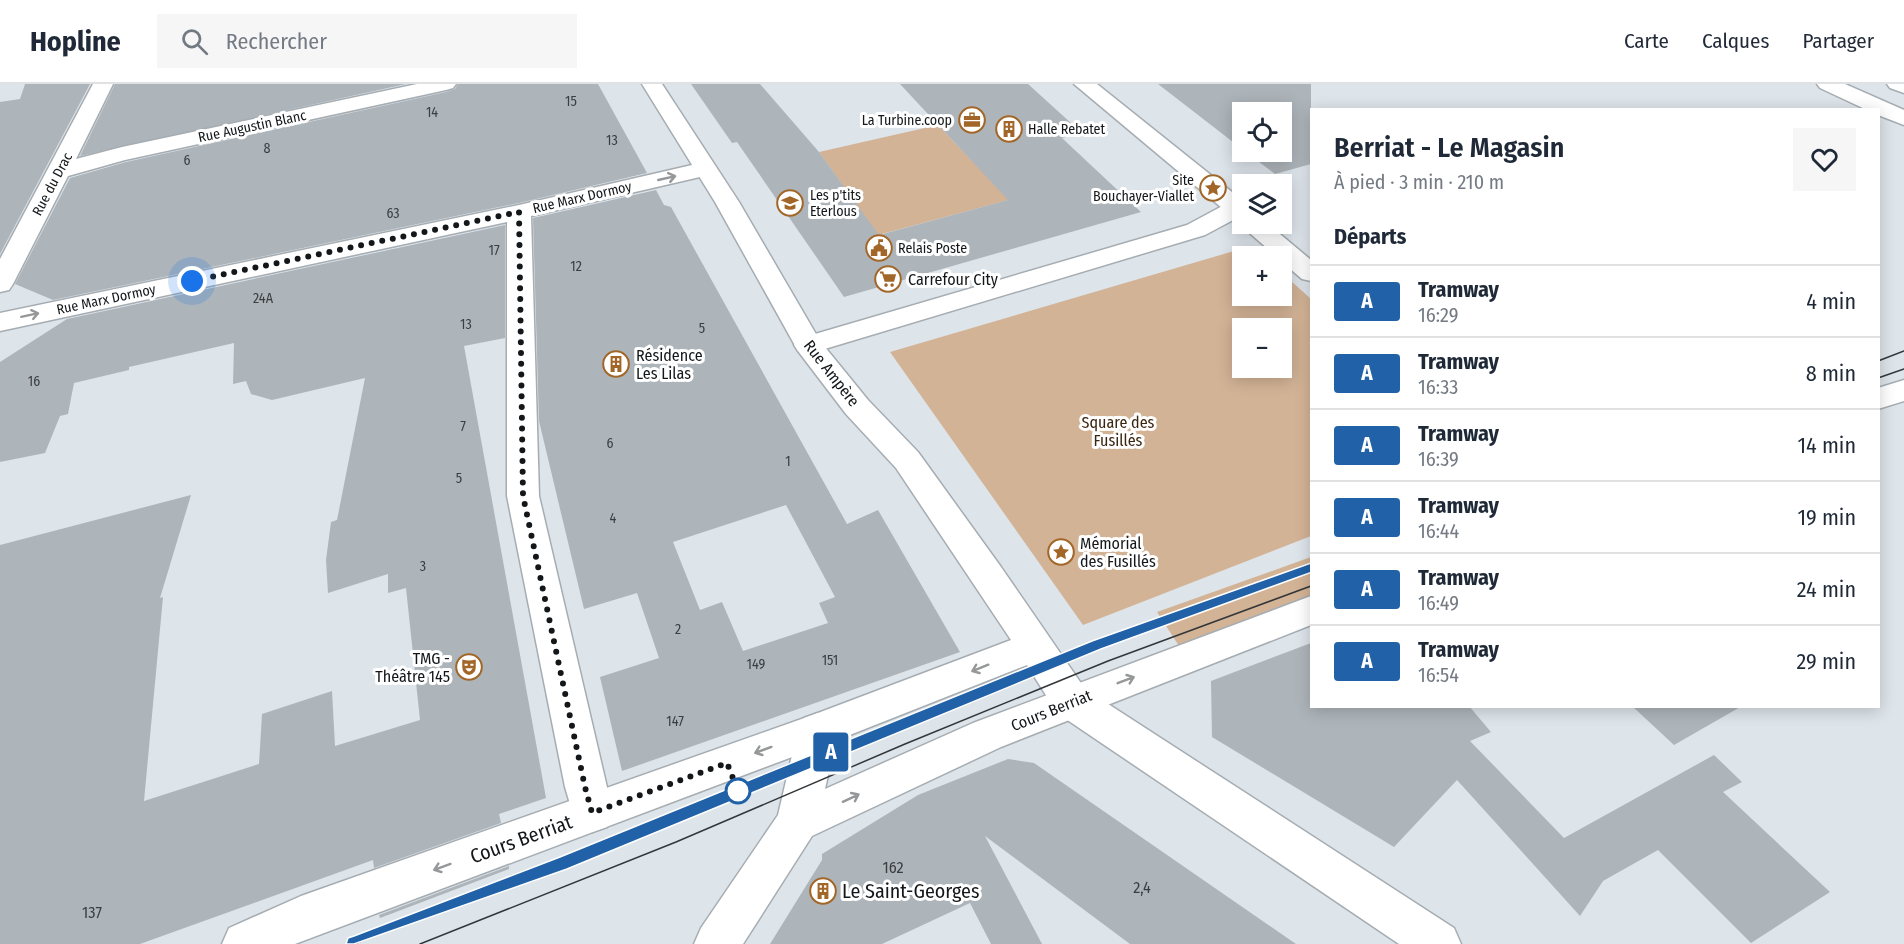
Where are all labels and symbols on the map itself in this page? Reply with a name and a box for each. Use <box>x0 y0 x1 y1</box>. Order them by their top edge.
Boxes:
house number: 15 <box>565 93 577 110</box>
house number: 14 <box>426 104 438 121</box>
office icon: La Turbine.coop <box>957 105 987 135</box>
street label: Rue Augustin Blanc <box>197 107 308 146</box>
place label: La Turbine.coop <box>862 112 952 129</box>
building icon: Halle Rebatet <box>994 114 1024 144</box>
place label: Halle Rebatet <box>1028 121 1106 138</box>
house number: 13 <box>606 132 618 149</box>
house number: 8 <box>264 140 271 157</box>
street label: Rue du Drac <box>29 150 76 219</box>
house number: 6 <box>184 152 191 169</box>
one-way arrow <box>658 171 677 183</box>
place label: Site Bouchayer-Viallet <box>1093 172 1194 205</box>
place icon: Site Bouchayer-Viallet <box>1198 173 1228 203</box>
street label: Rue Marx Dormoy <box>531 178 634 217</box>
place label: Les p'tits Eterlous <box>810 187 861 220</box>
school or university icon: Les p'tits Eterlous <box>775 188 805 218</box>
house number: 63 <box>386 205 400 222</box>
public building icon: Relais Poste <box>864 233 894 263</box>
place label: Relais Poste <box>898 240 967 257</box>
house number: 17 <box>488 242 500 259</box>
house number: 12 <box>570 258 582 275</box>
supermarket icon: Carrefour City <box>873 264 903 294</box>
your location <box>177 266 207 296</box>
place label: Carrefour City <box>908 270 999 289</box>
street label: Rue Marx Dormoy <box>55 281 158 318</box>
house number: 24A <box>253 290 274 307</box>
one-way arrow <box>19 309 39 320</box>
house number: 13 <box>460 316 472 333</box>
house number: 5 <box>699 320 705 337</box>
street label: Rue Ampère <box>800 336 863 410</box>
place label: Résidence Les Lilas <box>636 346 703 383</box>
building icon: Résidence Les Lilas <box>601 349 631 379</box>
house number: 16 <box>28 373 40 390</box>
park label: Square des Fusillés <box>1082 413 1155 450</box>
house number: 7 <box>460 418 466 435</box>
house number: 6 <box>607 435 614 452</box>
house number: 1 <box>785 453 791 470</box>
house number: 5 <box>456 470 462 487</box>
house number: 4 <box>610 510 617 527</box>
place label: Mémorial des Fusillés <box>1080 534 1156 571</box>
place icon: Mémorial des Fusillés <box>1046 537 1076 567</box>
house number: 3 <box>420 558 426 575</box>
house number: 2 <box>675 621 681 638</box>
place label: TMG - Théâtre 145 <box>375 649 450 686</box>
theatre icon: TMG - Théâtre 145 <box>454 652 484 682</box>
house number: 151 <box>822 652 838 669</box>
house number: 149 <box>747 656 766 673</box>
one-way arrow <box>971 664 989 675</box>
one-way arrow <box>1117 674 1135 685</box>
street label: Cours Berriat <box>1008 685 1095 735</box>
house number: 147 <box>666 713 684 730</box>
line badge: A <box>812 732 850 772</box>
one-way arrow <box>754 745 773 756</box>
unlabelled marker <box>725 778 751 804</box>
one-way arrow <box>841 792 859 803</box>
street label: Cours Berriat <box>467 809 576 869</box>
house number: 162 <box>882 858 904 877</box>
one-way arrow <box>433 863 452 874</box>
building icon: Le Saint-Georges <box>808 876 838 906</box>
house number: 2,4 <box>1133 878 1151 897</box>
place label: Le Saint-Georges <box>842 879 979 903</box>
house number: 137 <box>82 903 102 922</box>

